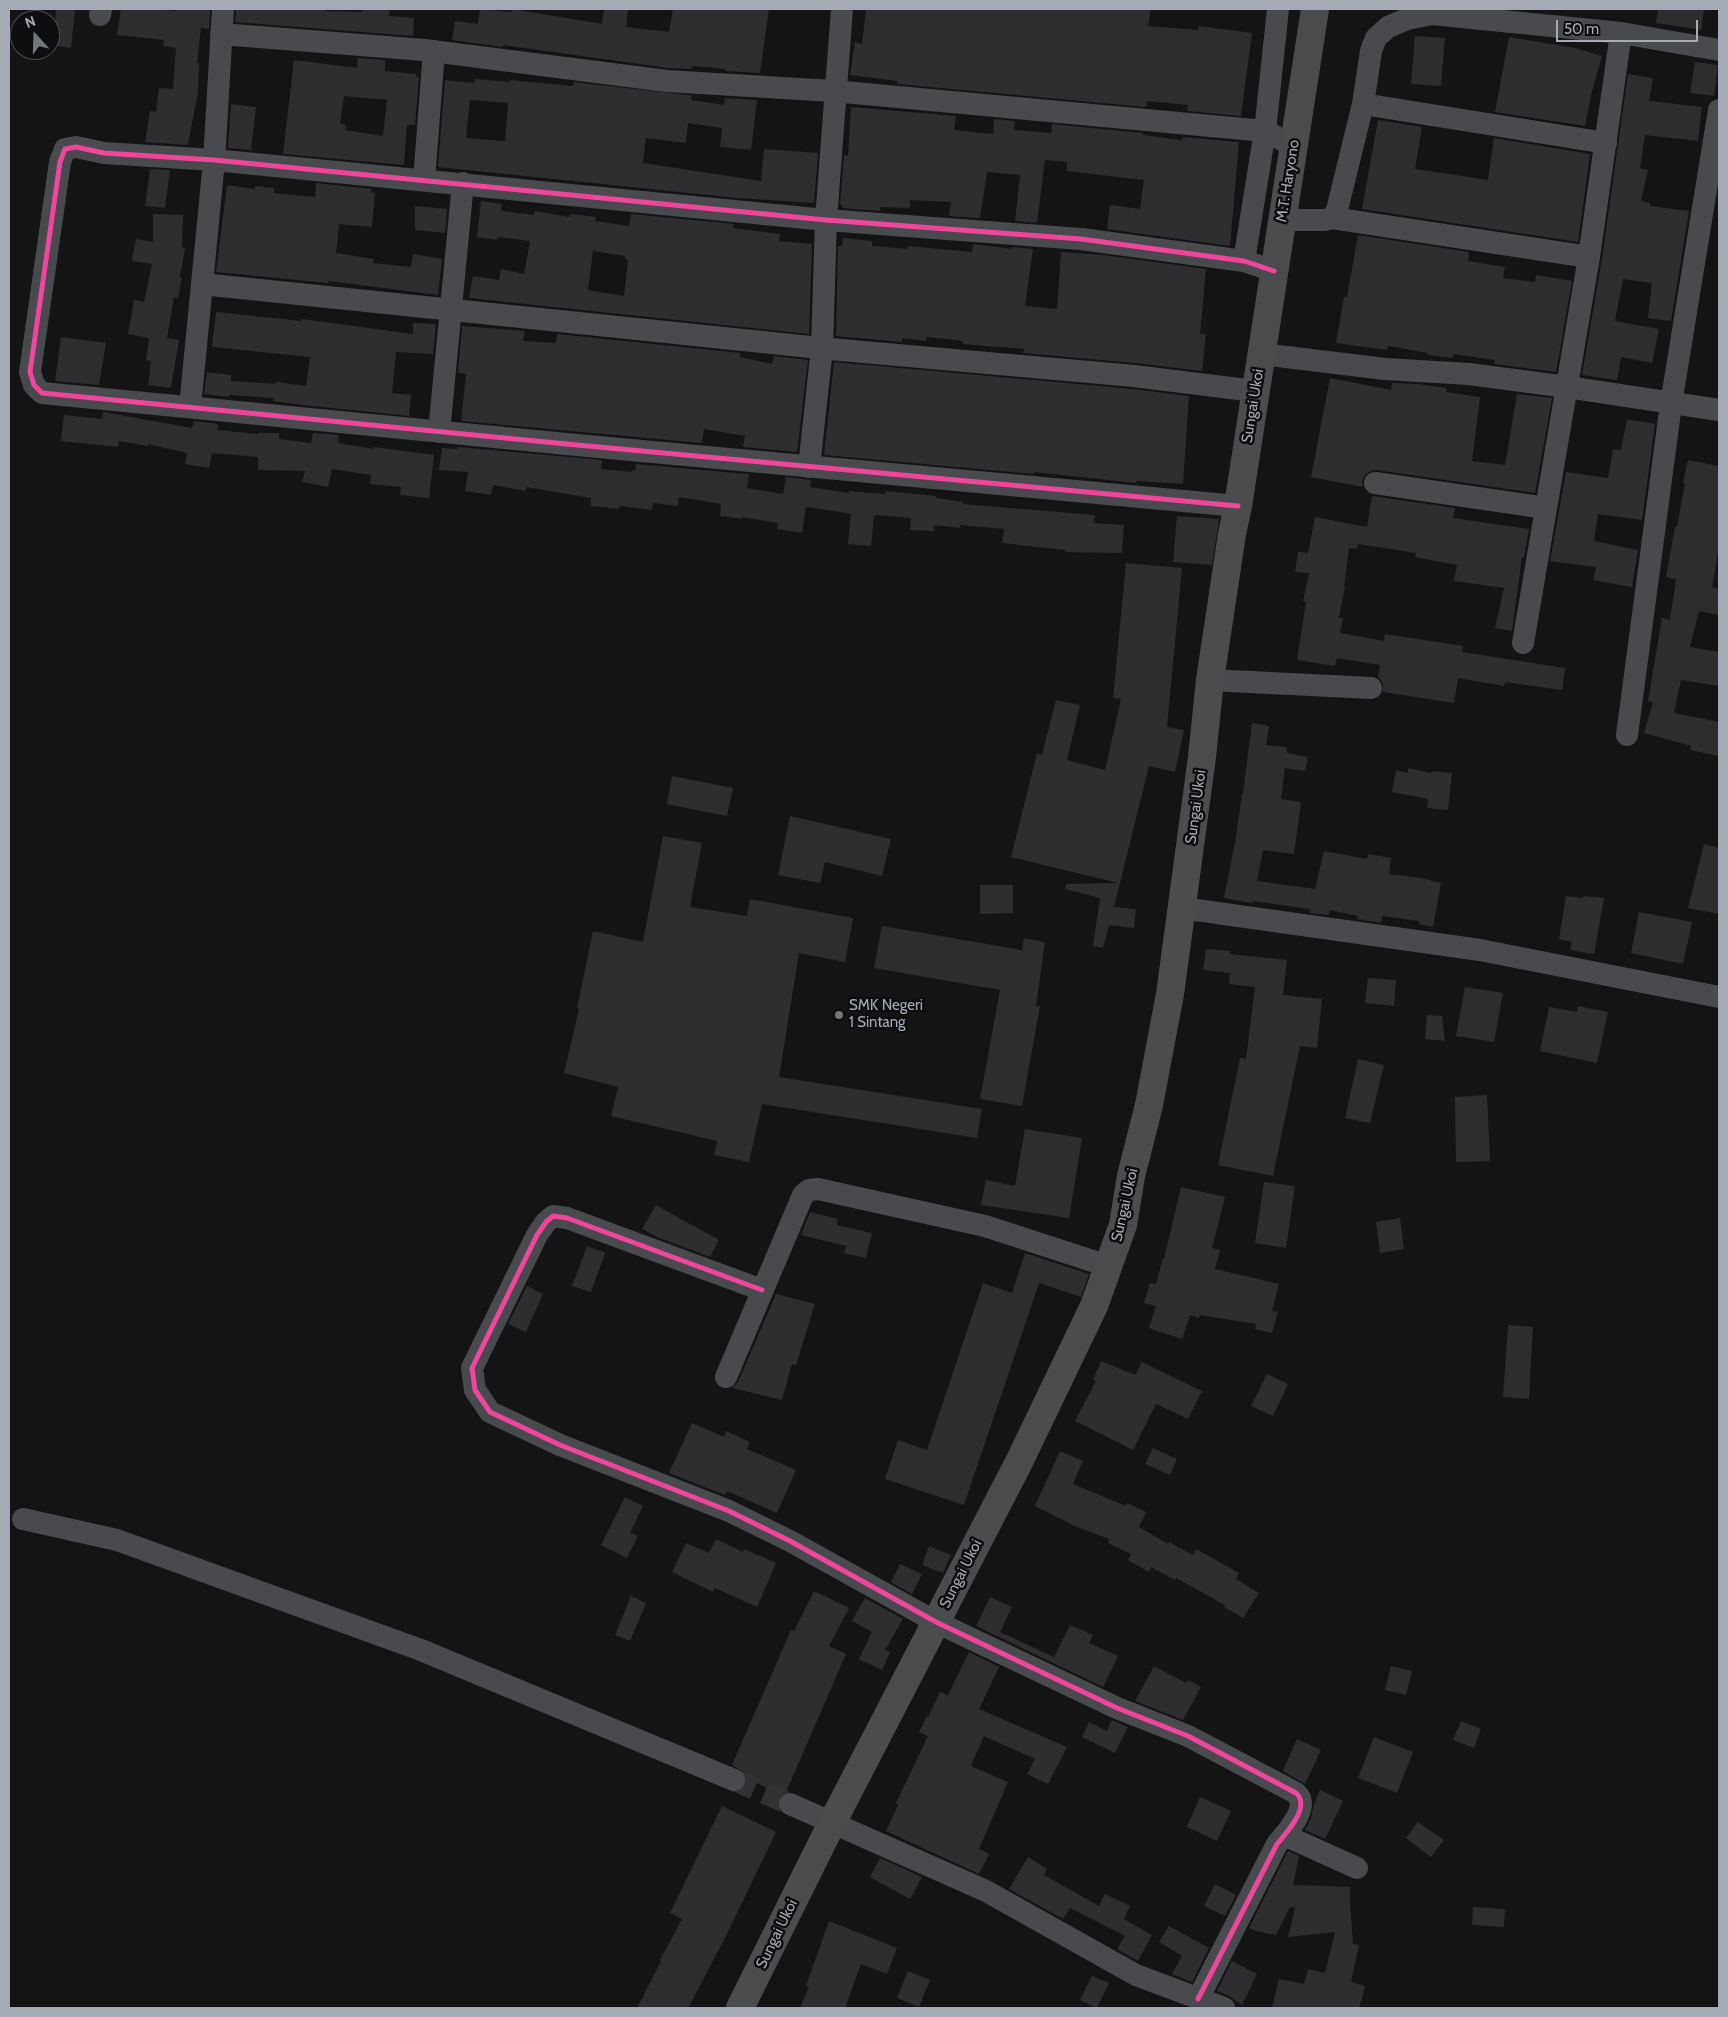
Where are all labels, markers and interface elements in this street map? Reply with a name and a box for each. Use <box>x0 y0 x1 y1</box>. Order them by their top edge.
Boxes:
north arrow <box>10 10 60 60</box>
scale bar <box>1558 10 1700 42</box>
text: N <box>22 12 38 32</box>
text: 50 m <box>1564 20 1599 38</box>
street label: M.T. Haryono <box>1273 138 1303 224</box>
street label: Sungai Ukoi <box>1238 368 1268 444</box>
street label: Sungai Ukoi <box>1182 769 1210 845</box>
place label: SMK Negeri 1 Sintang <box>849 997 923 1032</box>
marker: SMK Negeri 1 Sintang <box>833 1009 845 1021</box>
street label: Sungai Ukoi <box>1108 1167 1142 1243</box>
street label: Sungai Ukoi <box>936 1537 986 1611</box>
street label: Sungai Ukoi <box>753 1897 801 1971</box>

